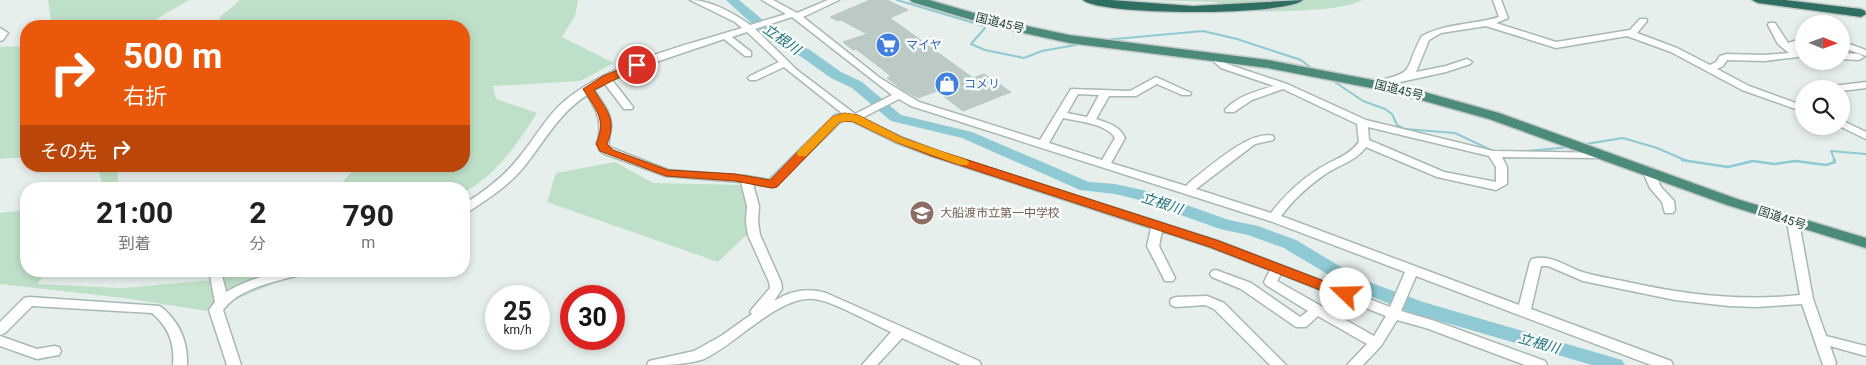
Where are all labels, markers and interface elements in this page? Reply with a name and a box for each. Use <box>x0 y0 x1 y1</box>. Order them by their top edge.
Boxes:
street label: 国道45号 <box>974 10 1026 36</box>
north arrow <box>1795 15 1850 70</box>
map controls <box>1795 15 1850 135</box>
water label: 立根川 <box>760 20 805 59</box>
supermarket icon: マイヤ <box>875 32 901 58</box>
text: 500 m <box>123 36 222 77</box>
place label: マイヤ <box>906 38 942 52</box>
icon: right <box>40 40 105 105</box>
pin <box>616 44 658 86</box>
icon: arrive <box>623 51 651 79</box>
shop icon: コメリ <box>934 71 960 97</box>
place label: コメリ <box>964 77 1000 91</box>
street label: 国道45号 <box>1373 77 1425 103</box>
button: search <box>1795 80 1850 135</box>
text: 右折 <box>123 84 167 109</box>
icon: right <box>107 135 135 163</box>
text: その先 <box>40 140 97 163</box>
water label: 立根川 <box>1140 189 1186 218</box>
text: 21:00 <box>96 195 173 230</box>
text: 2 <box>249 195 266 230</box>
text: 790 <box>342 198 394 233</box>
school or university icon: 大船渡市立第一中学校 <box>909 200 935 226</box>
street label: 国道45号 <box>1756 204 1808 232</box>
place label: 大船渡市立第一中学校 <box>940 206 1060 220</box>
text: m <box>361 233 375 252</box>
text: 到着 <box>119 234 151 253</box>
text: 分 <box>250 234 266 253</box>
position arrow <box>1319 267 1371 319</box>
speed limit sign: 30 <box>560 285 625 350</box>
text: 25 <box>503 297 532 326</box>
text: km/h <box>503 323 532 337</box>
water label: 立根川 <box>1517 330 1563 357</box>

